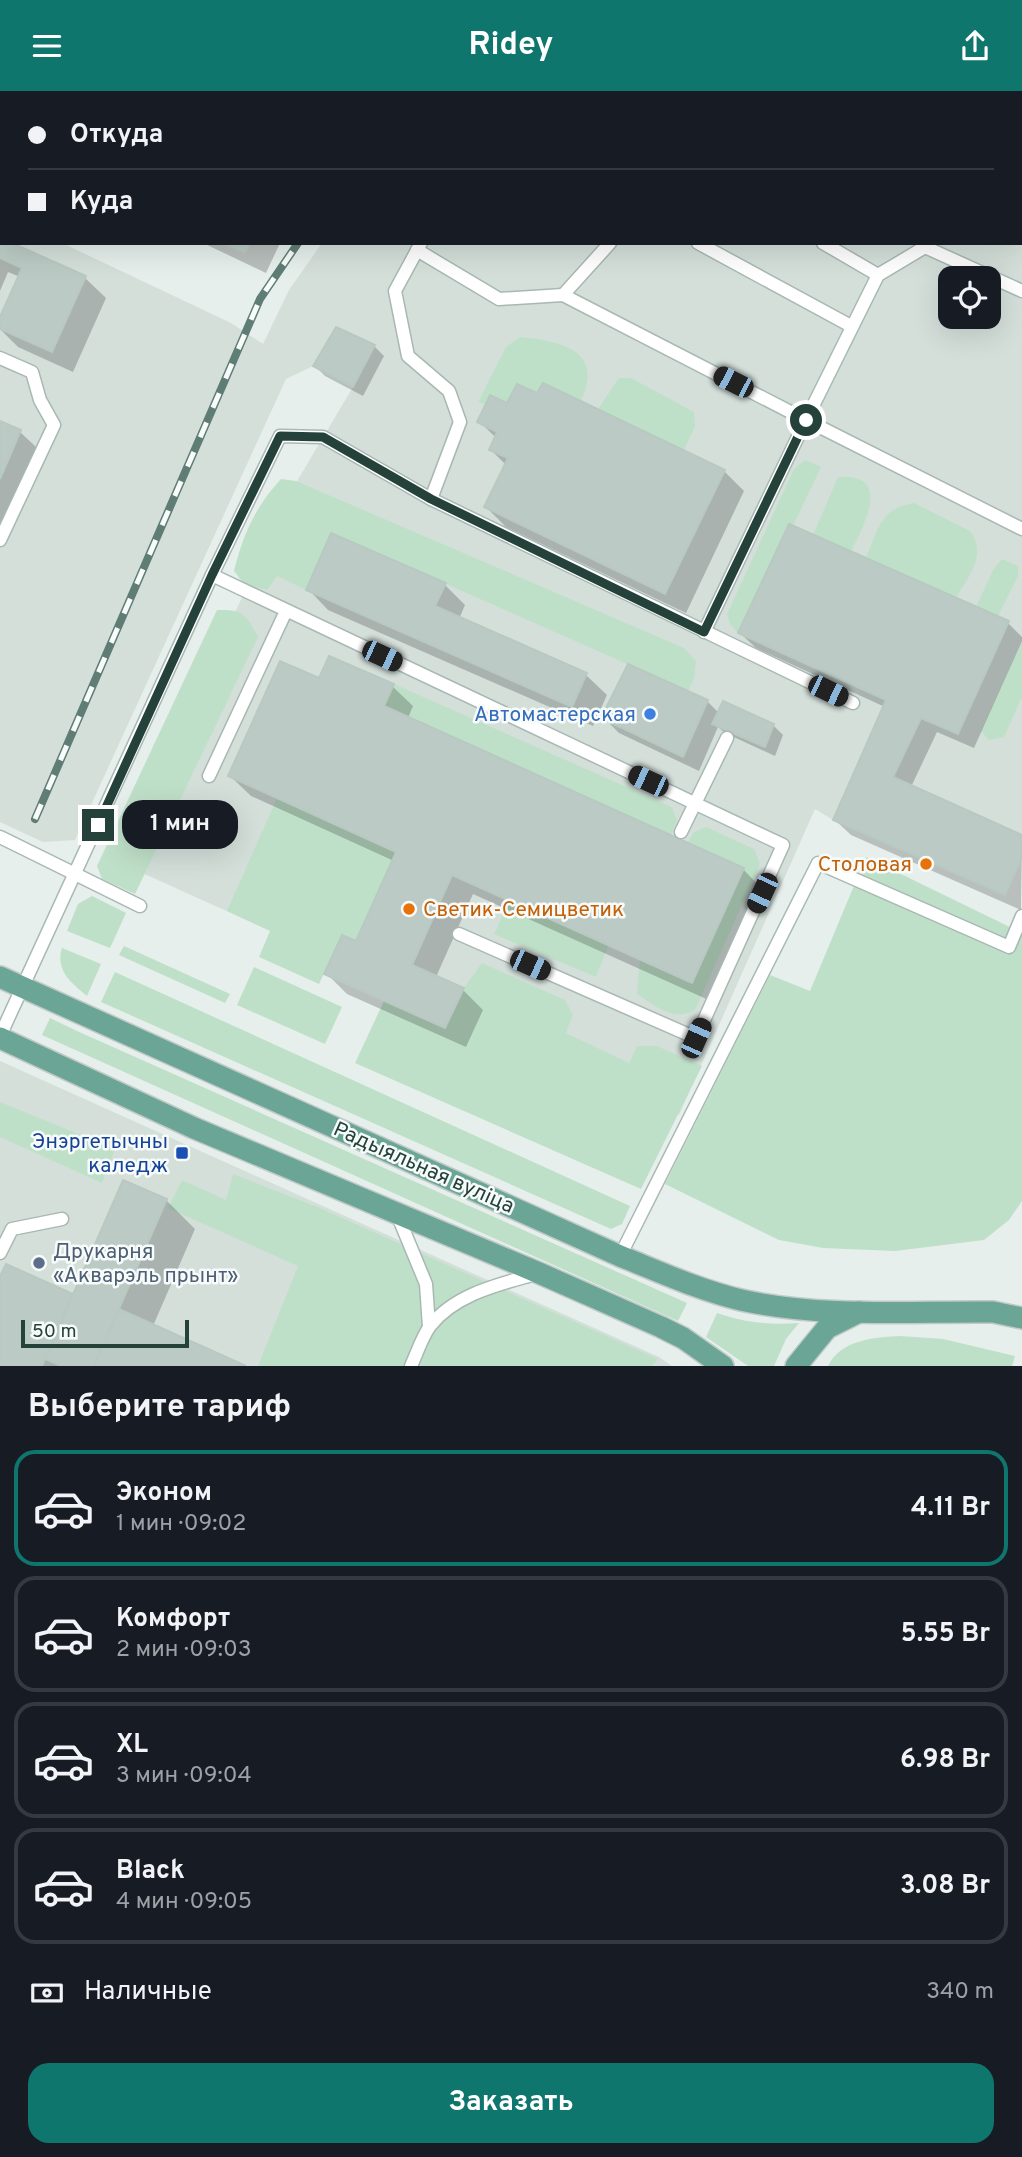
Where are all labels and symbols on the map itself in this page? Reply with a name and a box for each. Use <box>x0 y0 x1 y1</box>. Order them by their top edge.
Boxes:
car <box>710 363 757 401</box>
route start <box>790 404 822 436</box>
car <box>359 638 406 674</box>
car <box>805 672 852 710</box>
place label: Автомастерская <box>474 702 636 729</box>
marker: Автомастерская <box>642 706 658 722</box>
car <box>625 763 672 799</box>
callout: 1 мин <box>122 801 238 849</box>
route end <box>82 809 114 841</box>
place label: Столовая <box>818 852 912 879</box>
marker: Столовая <box>918 856 934 872</box>
car <box>744 870 781 916</box>
place label: Светик-Семицветик <box>423 897 624 924</box>
marker: Светик-Семицветик <box>401 901 417 917</box>
car <box>507 947 554 983</box>
car <box>678 1015 715 1061</box>
street label: Радыяльная вуліца <box>329 1116 518 1220</box>
place label: Энэргетычны каледж <box>32 1129 168 1180</box>
marker: Энэргетычны каледж <box>174 1145 190 1161</box>
place label: Друкарня «Акварэль прынт» <box>53 1239 238 1290</box>
marker: Друкарня «Акварэль прынт» <box>31 1255 47 1271</box>
scale bar <box>21 1317 189 1349</box>

